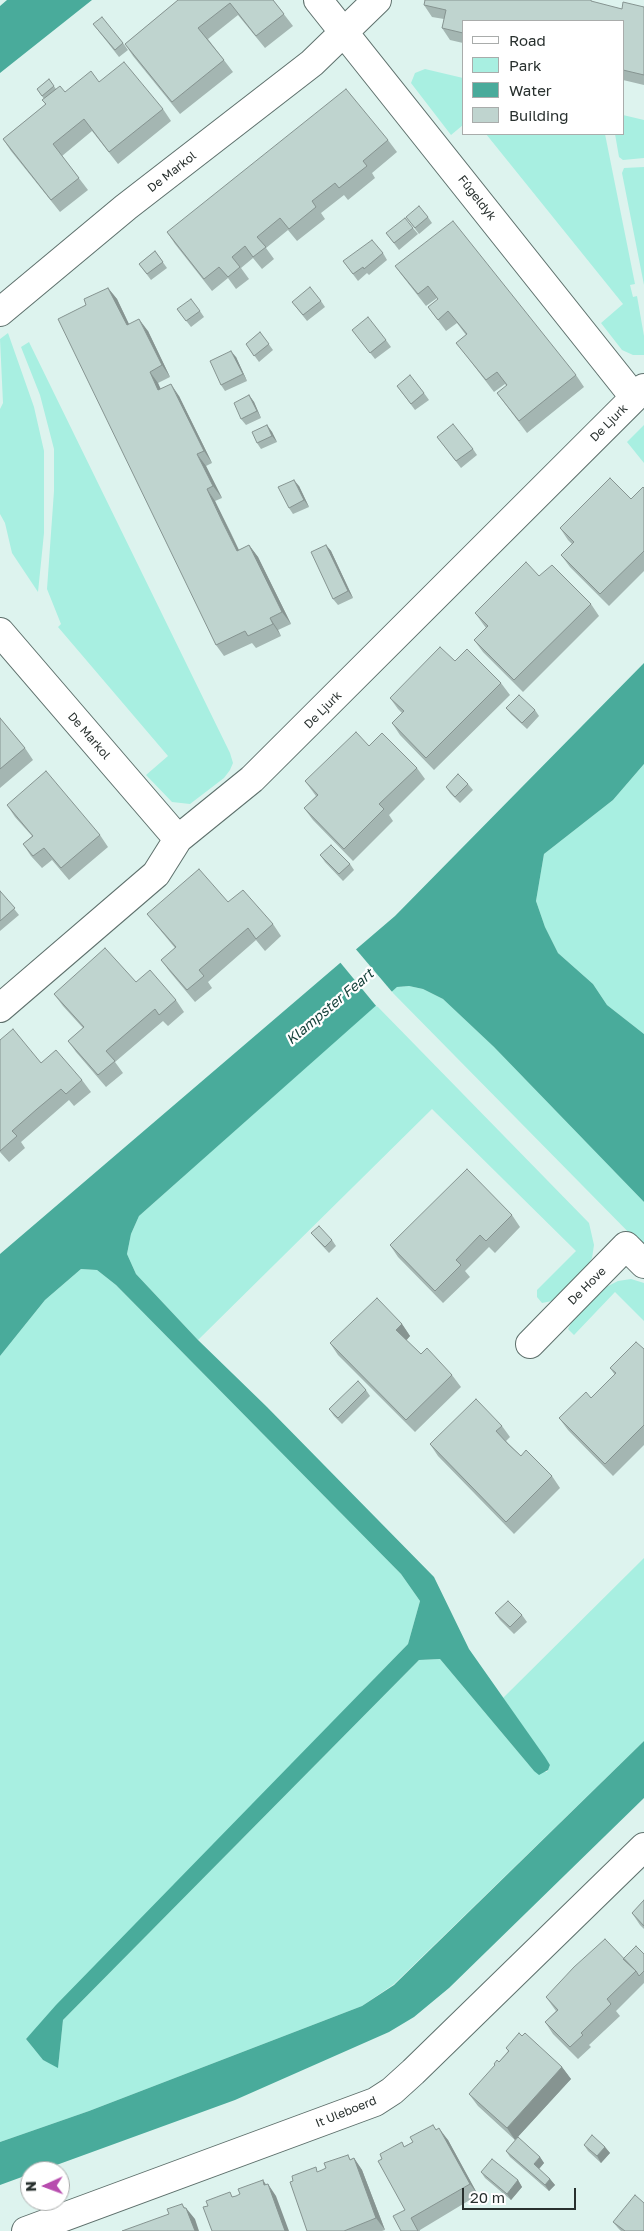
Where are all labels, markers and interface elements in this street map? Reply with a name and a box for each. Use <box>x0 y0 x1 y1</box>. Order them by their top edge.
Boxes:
legend <box>462 20 624 135</box>
text: Road <box>509 31 546 49</box>
text: Park <box>509 56 541 74</box>
text: Water <box>509 81 552 99</box>
text: Building <box>509 106 569 124</box>
street label: De Markol <box>145 149 199 195</box>
street label: Fûgeldyk <box>455 173 499 223</box>
street label: De Ljurk <box>587 401 631 445</box>
street label: De Ljurk <box>301 688 345 732</box>
street label: De Markol <box>65 709 113 763</box>
water label: Klampster Feart <box>283 966 377 1048</box>
street label: De Hove <box>565 1264 609 1308</box>
street label: It Uleboerd <box>313 2093 379 2131</box>
north arrow <box>20 2161 70 2211</box>
scale bar <box>464 2178 578 2210</box>
text: N <box>22 2181 39 2192</box>
text: 20 m <box>470 2188 505 2206</box>

